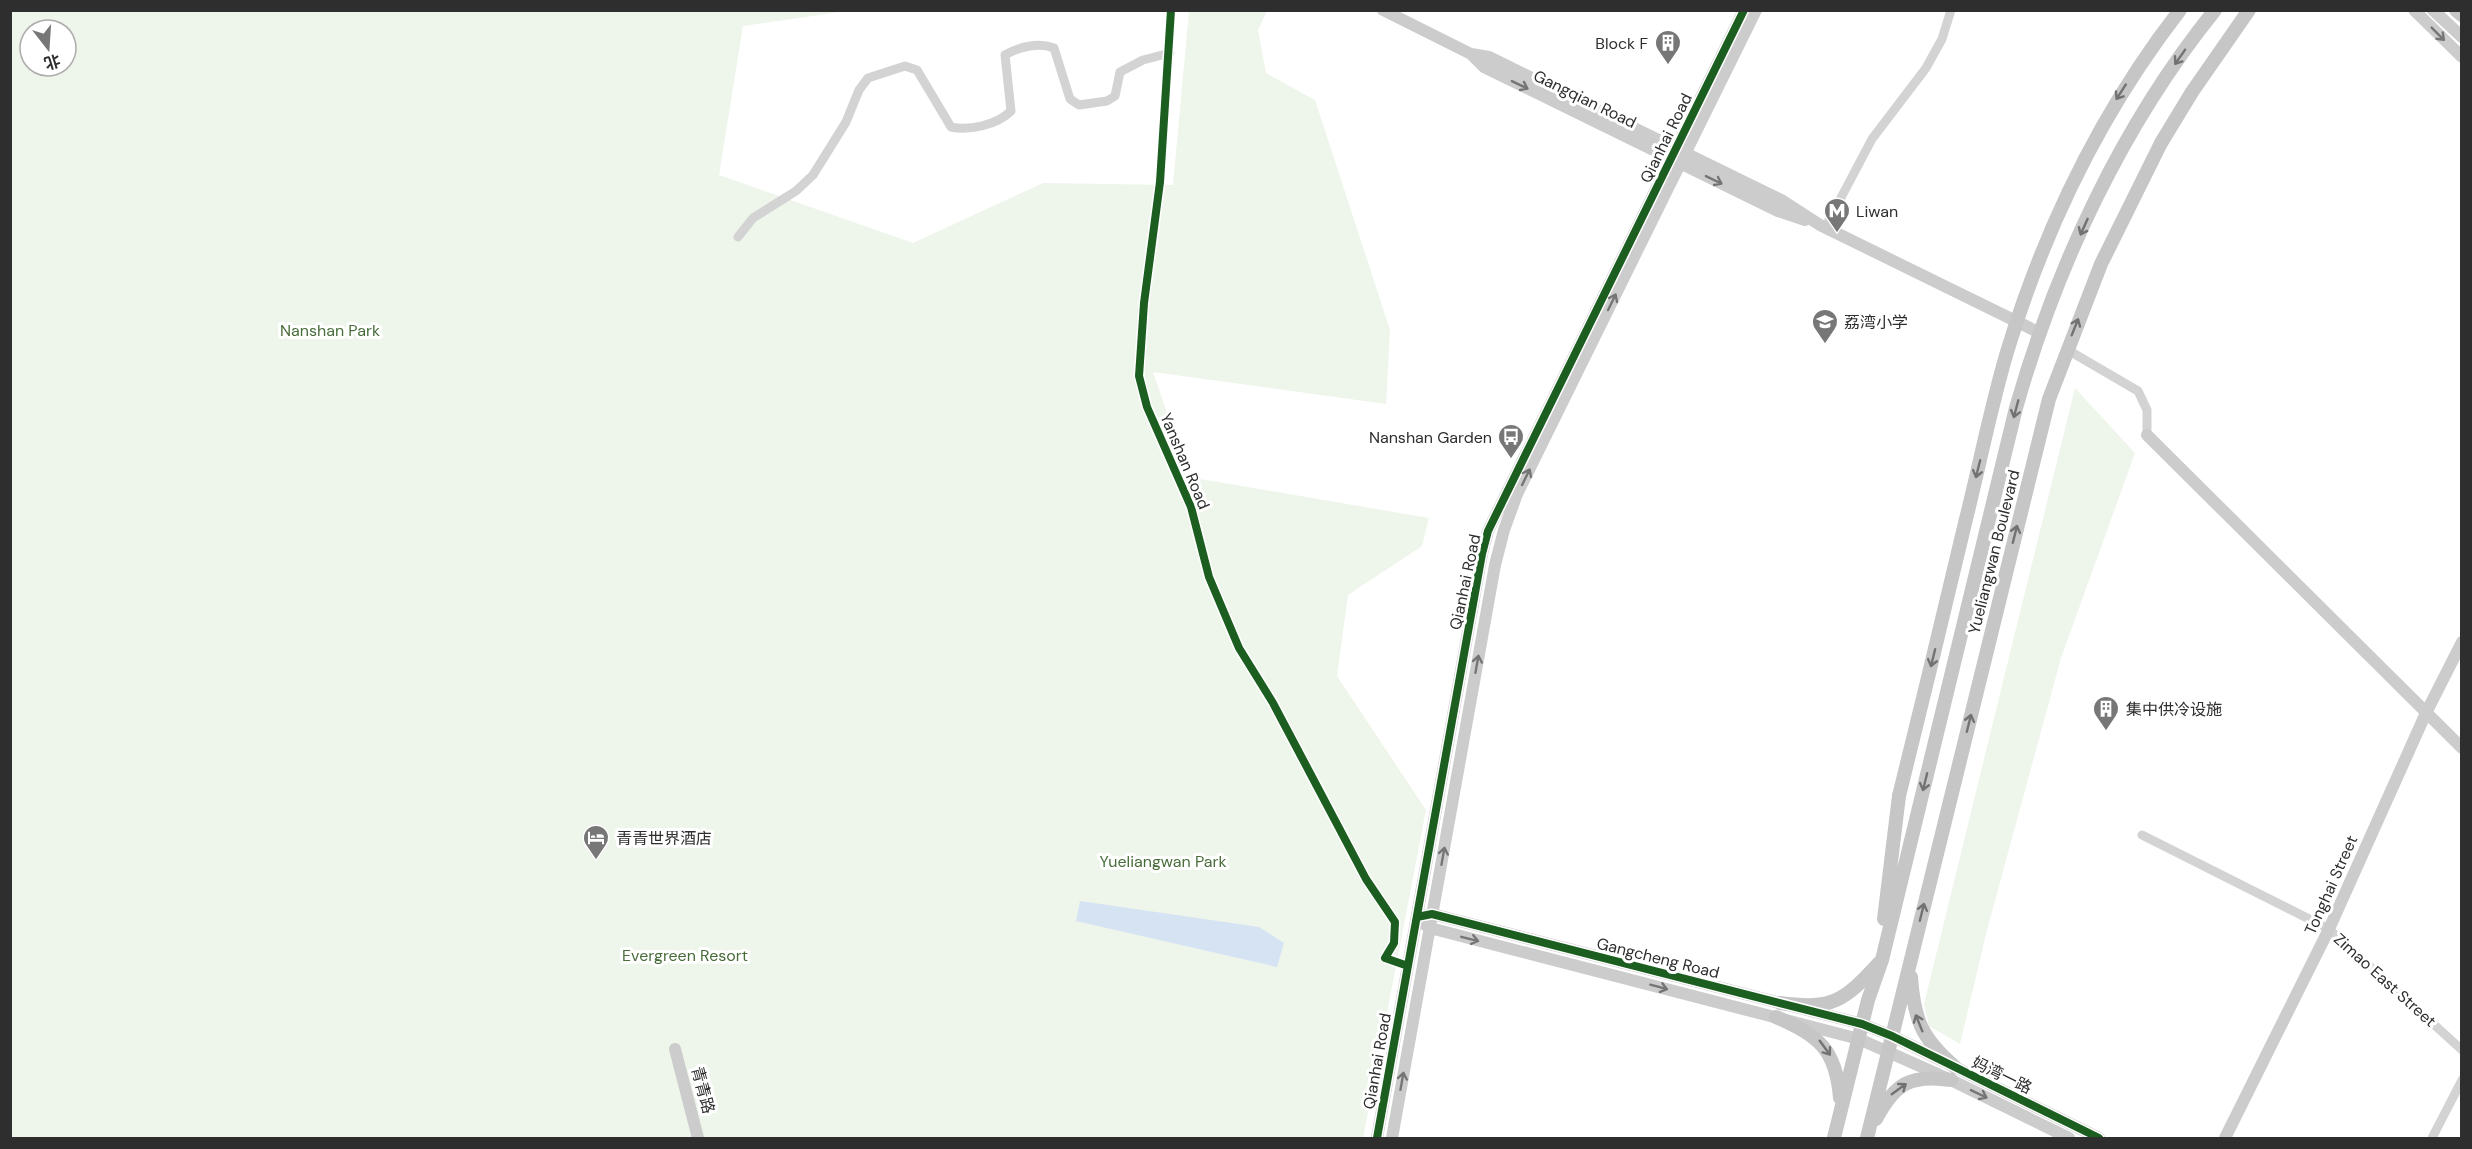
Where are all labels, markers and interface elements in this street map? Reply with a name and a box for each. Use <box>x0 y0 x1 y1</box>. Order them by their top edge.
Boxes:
north arrow <box>18 18 78 78</box>
one-way arrow <box>2430 27 2445 41</box>
building icon: Block F <box>1653 28 1683 66</box>
place label: Block F <box>1595 33 1648 54</box>
text: 北 <box>42 49 63 74</box>
one-way arrow <box>2174 49 2186 65</box>
street label: Gangqian Road <box>1530 65 1640 133</box>
one-way arrow <box>1511 79 1528 91</box>
one-way arrow <box>2115 83 2127 100</box>
street label: Qianhai Road <box>1635 90 1697 186</box>
one-way arrow <box>1705 174 1723 186</box>
metro station icon: Liwan <box>1822 196 1852 234</box>
place label: Liwan <box>1856 201 1898 222</box>
one-way arrow <box>2078 217 2089 235</box>
one-way arrow <box>1607 293 1619 311</box>
school or university icon: 荔湾小学 <box>1810 307 1840 345</box>
place label: 荔湾小学 <box>1844 312 1908 333</box>
one-way arrow <box>2070 318 2081 336</box>
park label: Nanshan Park <box>280 320 380 341</box>
one-way arrow <box>2010 399 2021 418</box>
street label: Yanshan Road <box>1155 410 1215 512</box>
bus stop icon: Nanshan Garden <box>1496 422 1526 460</box>
place label: Nanshan Garden <box>1369 427 1492 448</box>
one-way arrow <box>1972 459 1984 478</box>
one-way arrow <box>1521 468 1533 486</box>
street label: Yueliangwan Boulevard <box>1963 468 2025 636</box>
one-way arrow <box>2010 525 2022 544</box>
street label: Qianhai Road <box>1445 532 1485 632</box>
one-way arrow <box>1926 648 1938 667</box>
one-way arrow <box>1472 655 1483 675</box>
building icon: 集中供冷设施 <box>2091 694 2121 732</box>
place label: 集中供冷设施 <box>2126 699 2222 720</box>
one-way arrow <box>1963 714 1975 733</box>
one-way arrow <box>1918 772 1930 791</box>
hotel icon: 青青世界酒店 <box>581 823 611 861</box>
place label: 青青世界酒店 <box>616 828 712 849</box>
street label: Tonghai Street <box>2300 832 2362 938</box>
one-way arrow <box>1438 847 1449 867</box>
park label: Yueliangwan Park <box>1100 851 1227 872</box>
one-way arrow <box>1917 903 1929 922</box>
street label: Zimao East Street <box>2329 929 2441 1031</box>
one-way arrow <box>1460 933 1479 945</box>
street label: Gangcheng Road <box>1594 933 1722 983</box>
park label: Evergreen Resort <box>622 945 748 966</box>
one-way arrow <box>1649 982 1668 993</box>
street label: Qianhai Road <box>1358 1011 1396 1111</box>
one-way arrow <box>1913 1014 1924 1032</box>
one-way arrow <box>1818 1040 1831 1056</box>
street label: 妈湾一路 <box>1969 1052 2035 1098</box>
street label: 青青路 <box>687 1064 719 1116</box>
one-way arrow <box>1397 1072 1408 1091</box>
one-way arrow <box>1891 1083 1907 1096</box>
one-way arrow <box>1970 1088 1987 1100</box>

